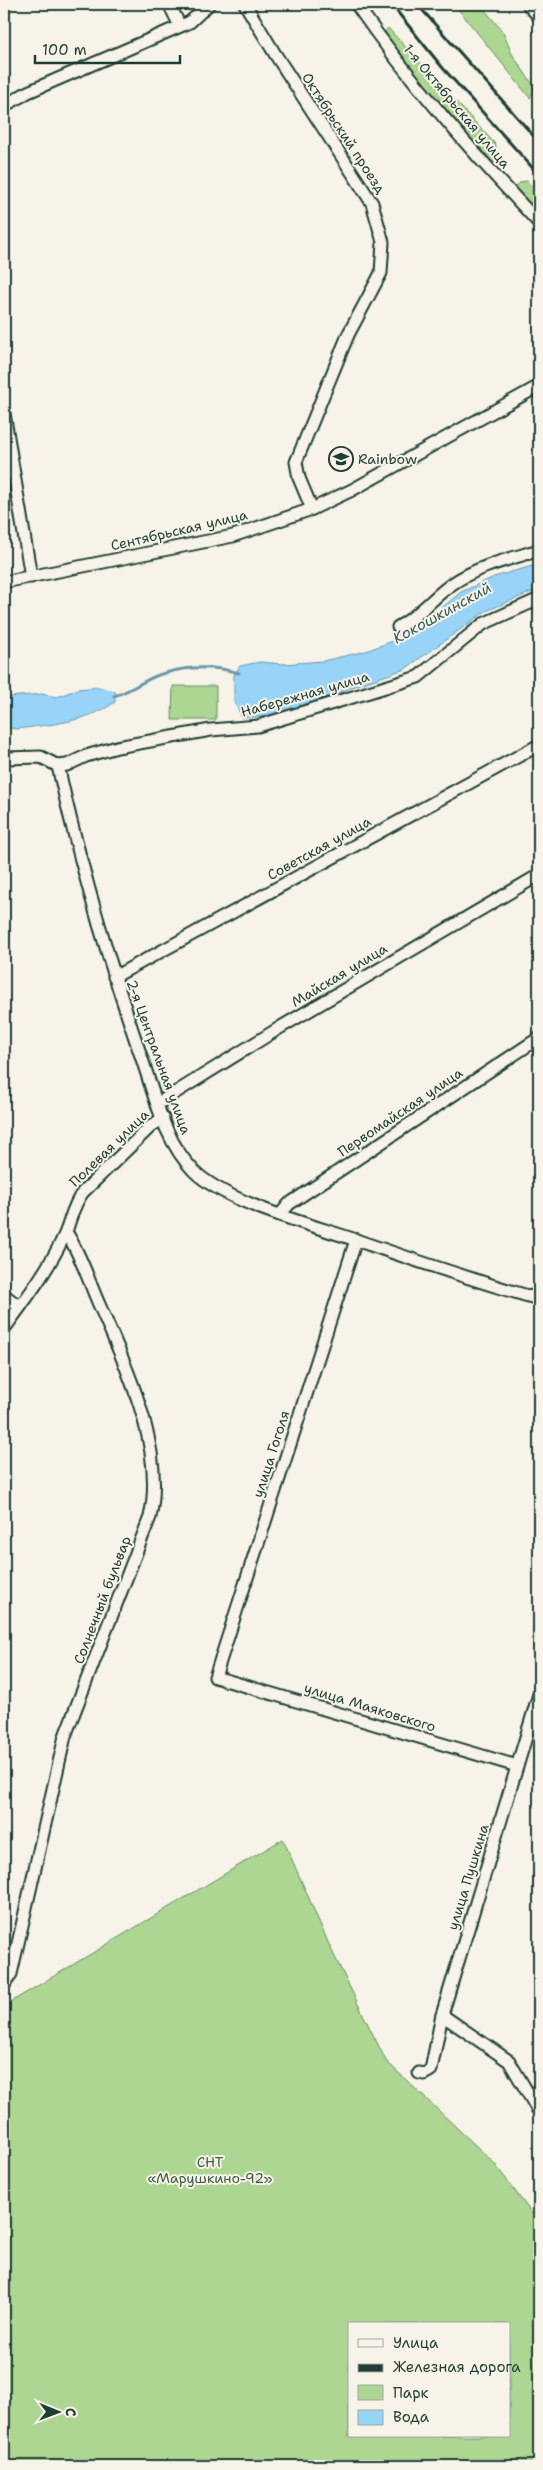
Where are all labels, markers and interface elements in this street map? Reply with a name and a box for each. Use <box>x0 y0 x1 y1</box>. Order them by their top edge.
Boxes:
scale bar <box>35 32 180 64</box>
text: 100 m <box>42 40 87 60</box>
street label: 1-я Октябрьская улица <box>400 40 515 172</box>
street label: Октябрьский проезд <box>298 69 390 197</box>
school or university icon: Rainbow <box>328 446 354 472</box>
place label: Rainbow <box>358 450 417 468</box>
street label: Сентябрьская улица <box>109 505 250 555</box>
water label: Кокошкинский <box>389 578 495 648</box>
street label: Набережная улица <box>239 667 372 721</box>
street label: Советская улица <box>264 812 374 884</box>
street label: Майская улица <box>288 939 391 1011</box>
street label: 2-я Центральная улица <box>123 977 195 1137</box>
street label: Первомайская улица <box>334 1063 466 1161</box>
street label: Полевая улица <box>65 1105 153 1191</box>
street label: улица Гоголя <box>248 1408 294 1500</box>
street label: Солнечный бульвар <box>69 1533 135 1667</box>
street label: улица Маяковского <box>302 1678 438 1736</box>
street label: улица Пушкина <box>443 1822 493 1932</box>
park label: СНТ «Марушкино-92» <box>148 2153 273 2187</box>
legend <box>348 2322 510 2438</box>
text: Улица <box>393 2333 439 2353</box>
text: Железная дорога <box>393 2357 521 2377</box>
text: Парк <box>393 2383 429 2403</box>
north arrow <box>32 2388 82 2438</box>
text: Вода <box>393 2407 430 2427</box>
text: С <box>62 2408 80 2417</box>

